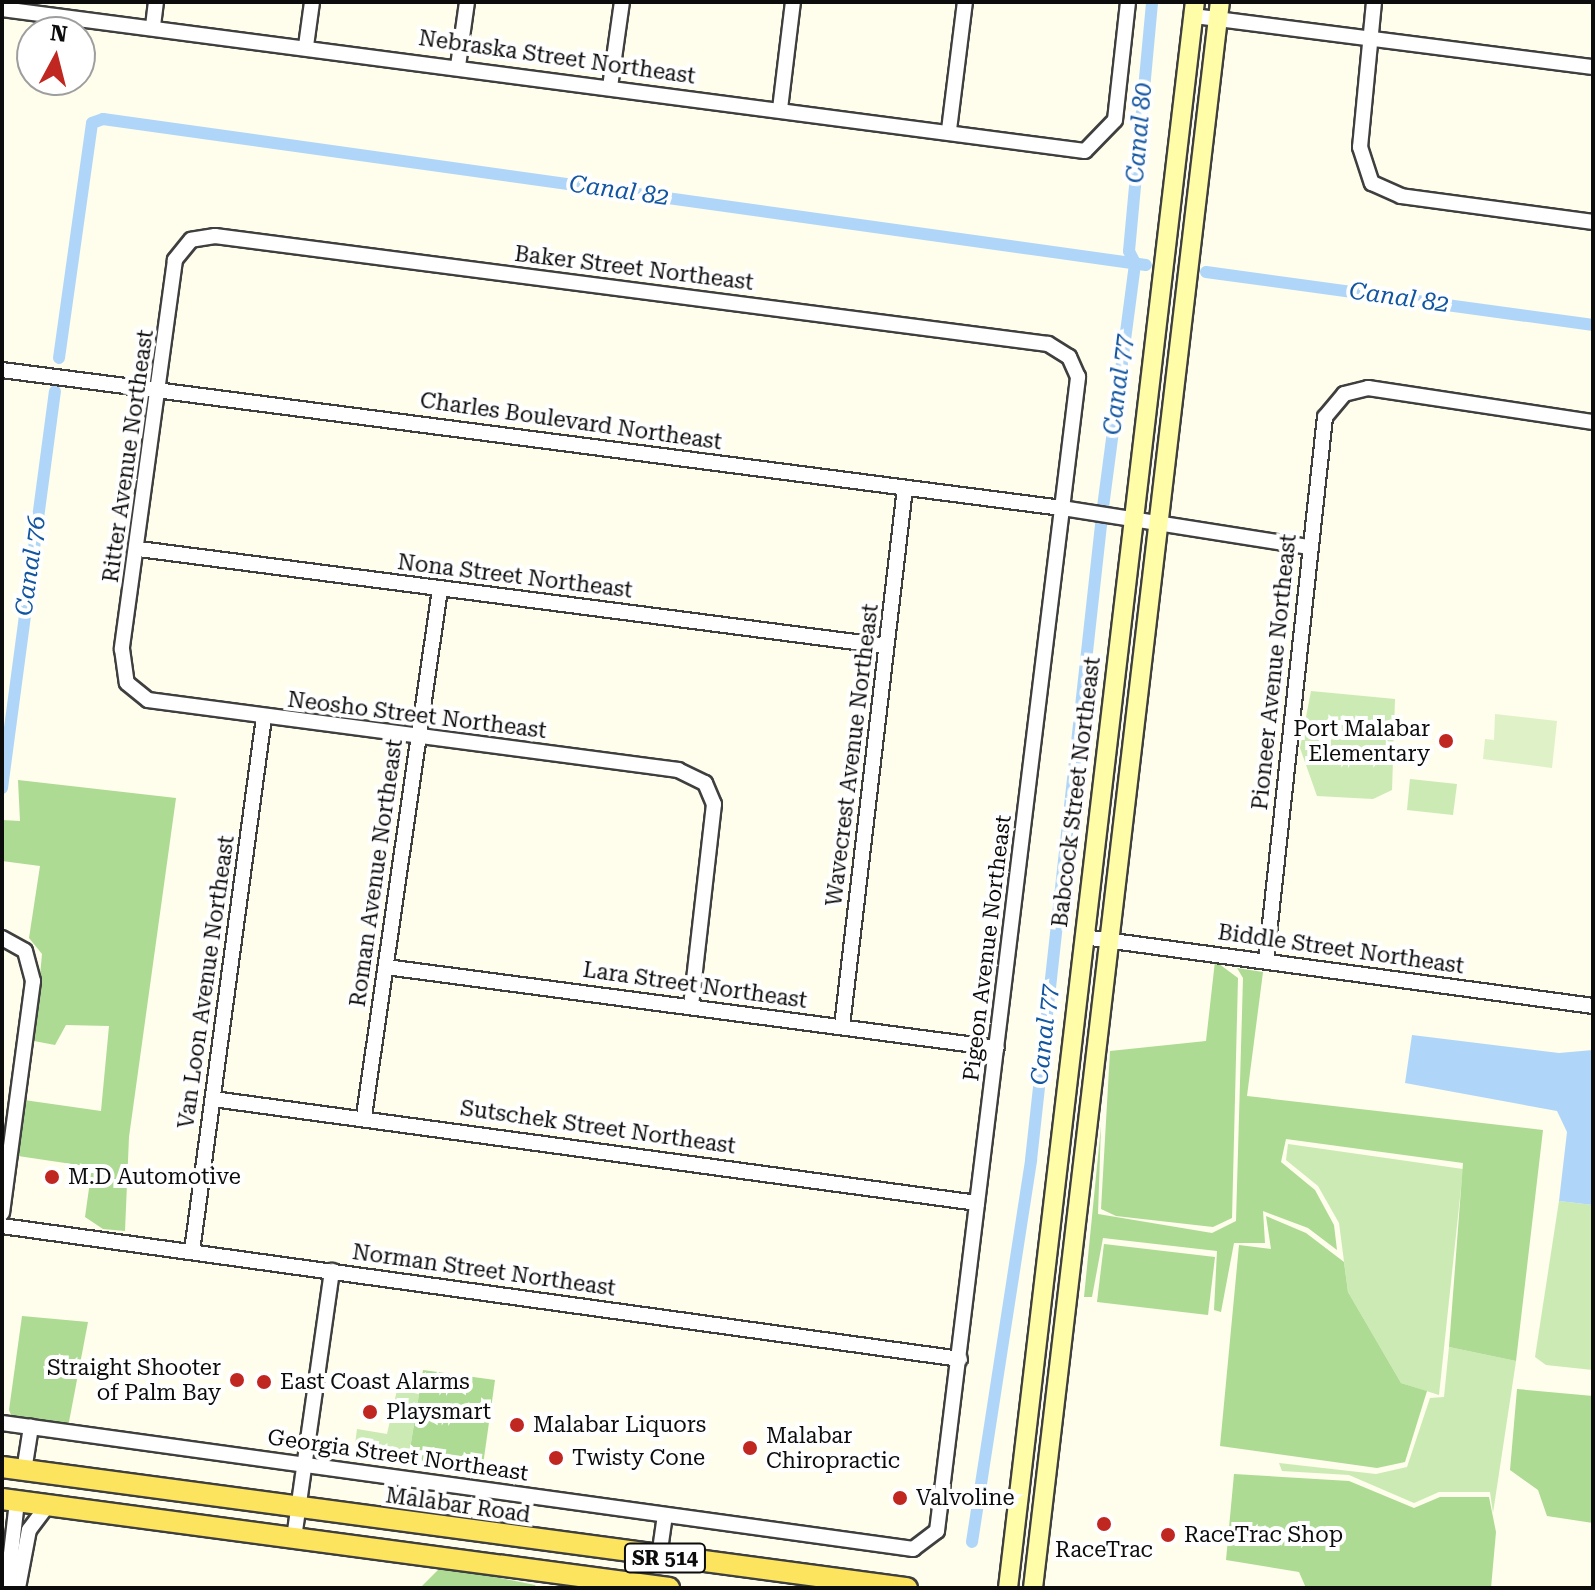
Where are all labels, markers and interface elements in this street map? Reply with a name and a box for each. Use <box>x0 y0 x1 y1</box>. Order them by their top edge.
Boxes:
north arrow <box>16 16 96 96</box>
text: N <box>49 20 69 47</box>
street label: Nebraska Street Northeast <box>417 25 697 89</box>
water label: Canal 80 <box>1121 82 1159 184</box>
water label: Canal 82 <box>567 170 671 212</box>
street label: Baker Street Northeast <box>513 240 755 296</box>
water label: Canal 82 <box>1347 277 1451 319</box>
street label: Ritter Avenue Northeast <box>97 328 159 584</box>
water label: Canal 77 <box>1099 333 1139 437</box>
street label: Charles Boulevard Northeast <box>418 387 724 455</box>
water label: Canal 76 <box>10 514 52 618</box>
street label: Pioneer Avenue Northeast <box>1246 533 1302 811</box>
street label: Nona Street Northeast <box>396 548 634 604</box>
street label: Wavecrest Avenue Northeast <box>820 602 884 908</box>
street label: Babcock Street Northeast <box>1046 655 1106 929</box>
street label: Neosho Street Northeast <box>286 686 548 744</box>
place label: Port Malabar Elementary <box>1293 715 1430 766</box>
marker: Port Malabar Elementary <box>1437 732 1455 750</box>
street label: Roman Avenue Northeast <box>344 738 408 1008</box>
street label: Pigeon Avenue Northeast <box>958 813 1016 1083</box>
street label: Van Loon Avenue Northeast <box>172 834 240 1130</box>
street label: Biddle Street Northeast <box>1216 919 1466 979</box>
street label: Lara Street Northeast <box>581 956 809 1014</box>
water label: Canal 77 <box>1025 983 1065 1087</box>
street label: Sutschek Street Northeast <box>459 1095 737 1159</box>
place label: M.D Automotive <box>68 1164 241 1190</box>
marker: M.D Automotive <box>43 1168 61 1186</box>
street label: Norman Street Northeast <box>351 1238 617 1302</box>
place label: Straight Shooter of Palm Bay <box>47 1354 221 1406</box>
place label: East Coast Alarms <box>280 1369 470 1395</box>
marker: Straight Shooter of Palm Bay <box>228 1371 246 1389</box>
marker: East Coast Alarms <box>255 1373 273 1391</box>
place label: Playsmart <box>386 1399 491 1425</box>
marker: Playsmart <box>361 1403 379 1421</box>
place label: Malabar Liquors <box>533 1412 706 1438</box>
marker: Malabar Liquors <box>508 1416 526 1434</box>
place label: Malabar Chiropractic <box>766 1422 900 1474</box>
street label: Georgia Street Northeast <box>266 1424 530 1486</box>
marker: Malabar Chiropractic <box>741 1439 759 1457</box>
place label: Twisty Cone <box>572 1445 705 1471</box>
marker: Twisty Cone <box>547 1449 565 1467</box>
street label: Malabar Road <box>384 1482 532 1528</box>
place label: Valvoline <box>916 1485 1015 1511</box>
marker: Valvoline <box>891 1489 909 1507</box>
marker: RaceTrac <box>1095 1515 1113 1533</box>
place label: RaceTrac Shop <box>1184 1522 1343 1548</box>
marker: RaceTrac Shop <box>1159 1526 1177 1544</box>
place label: RaceTrac <box>1055 1537 1153 1563</box>
road number: SR 514 <box>623 1542 707 1574</box>

